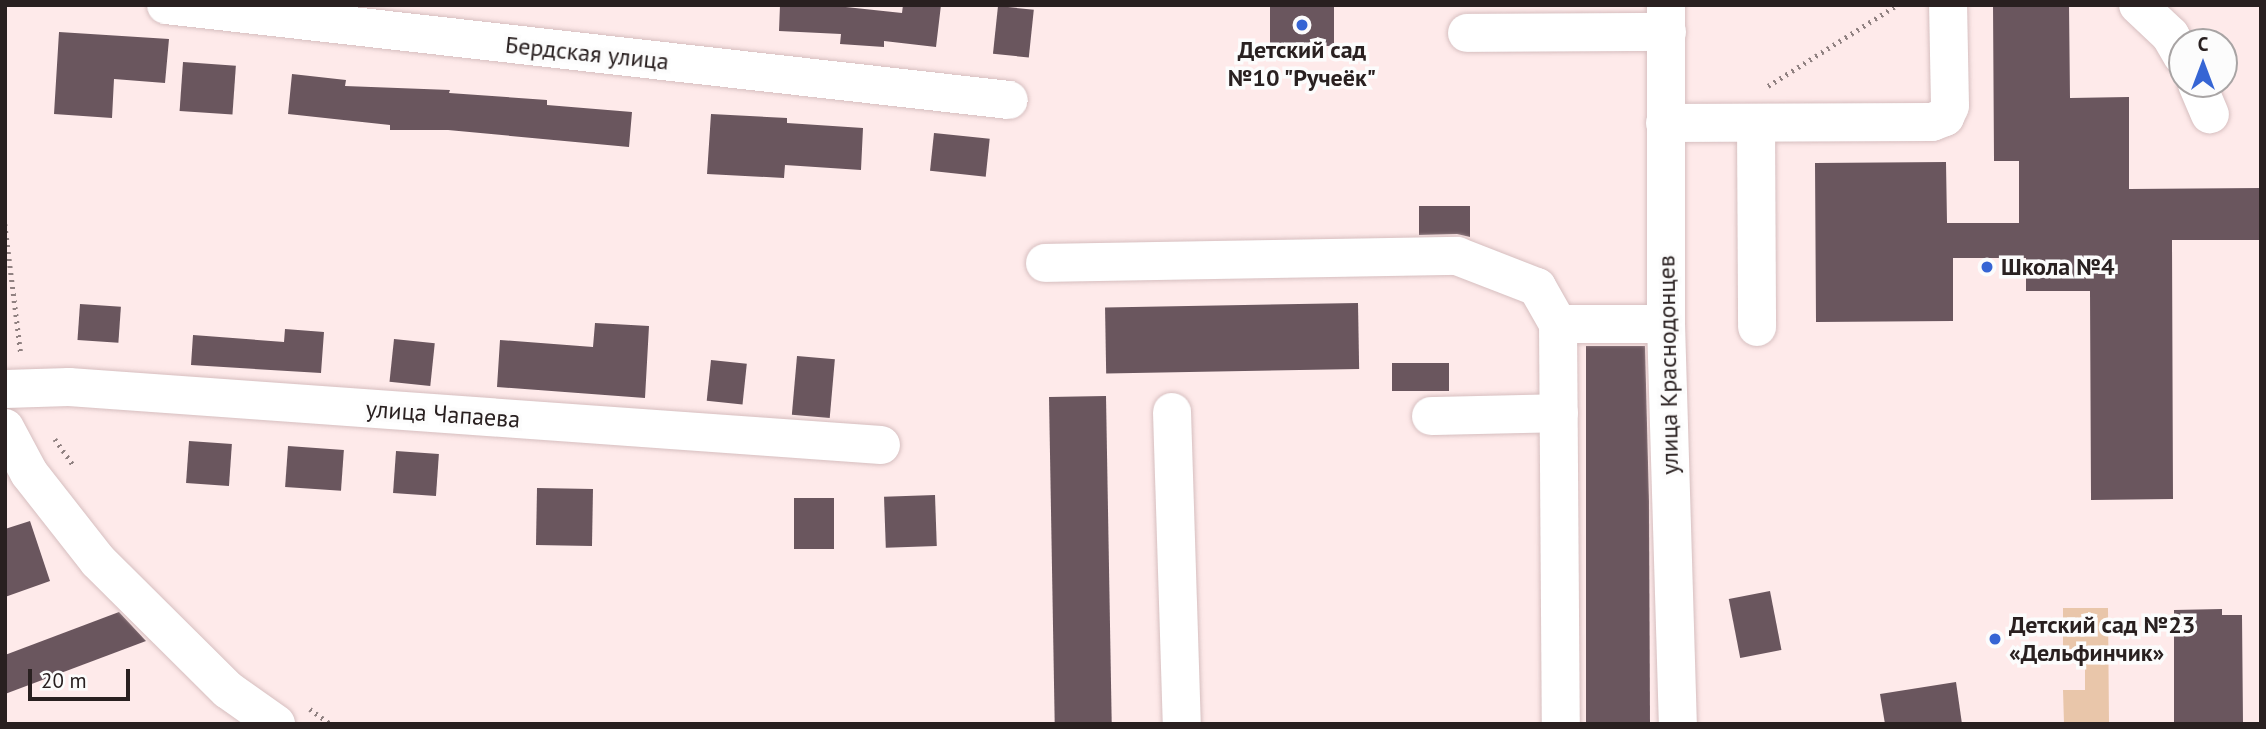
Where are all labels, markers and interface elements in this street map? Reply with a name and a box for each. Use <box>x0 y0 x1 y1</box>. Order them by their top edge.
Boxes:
marker: Детский сад №10 "Ручеёк" <box>1294 17 1310 33</box>
north arrow <box>2168 28 2238 98</box>
street label: Бердская улица <box>504 30 670 76</box>
text: С <box>2198 32 2208 56</box>
place label: Детский сад №10 "Ручеёк" <box>1227 36 1377 92</box>
place label: Школа №4 <box>2001 253 2115 281</box>
street label: улица Краснодонцев <box>1652 255 1684 475</box>
marker: Школа №4 <box>1979 259 1995 275</box>
street label: улица Чапаева <box>365 394 521 434</box>
place label: Детский сад №23 «Дельфинчик» <box>2009 611 2195 667</box>
marker: Детский сад №23 «Дельфинчик» <box>1987 631 2003 647</box>
scale bar <box>32 656 133 700</box>
text: 20 m <box>41 667 87 694</box>

